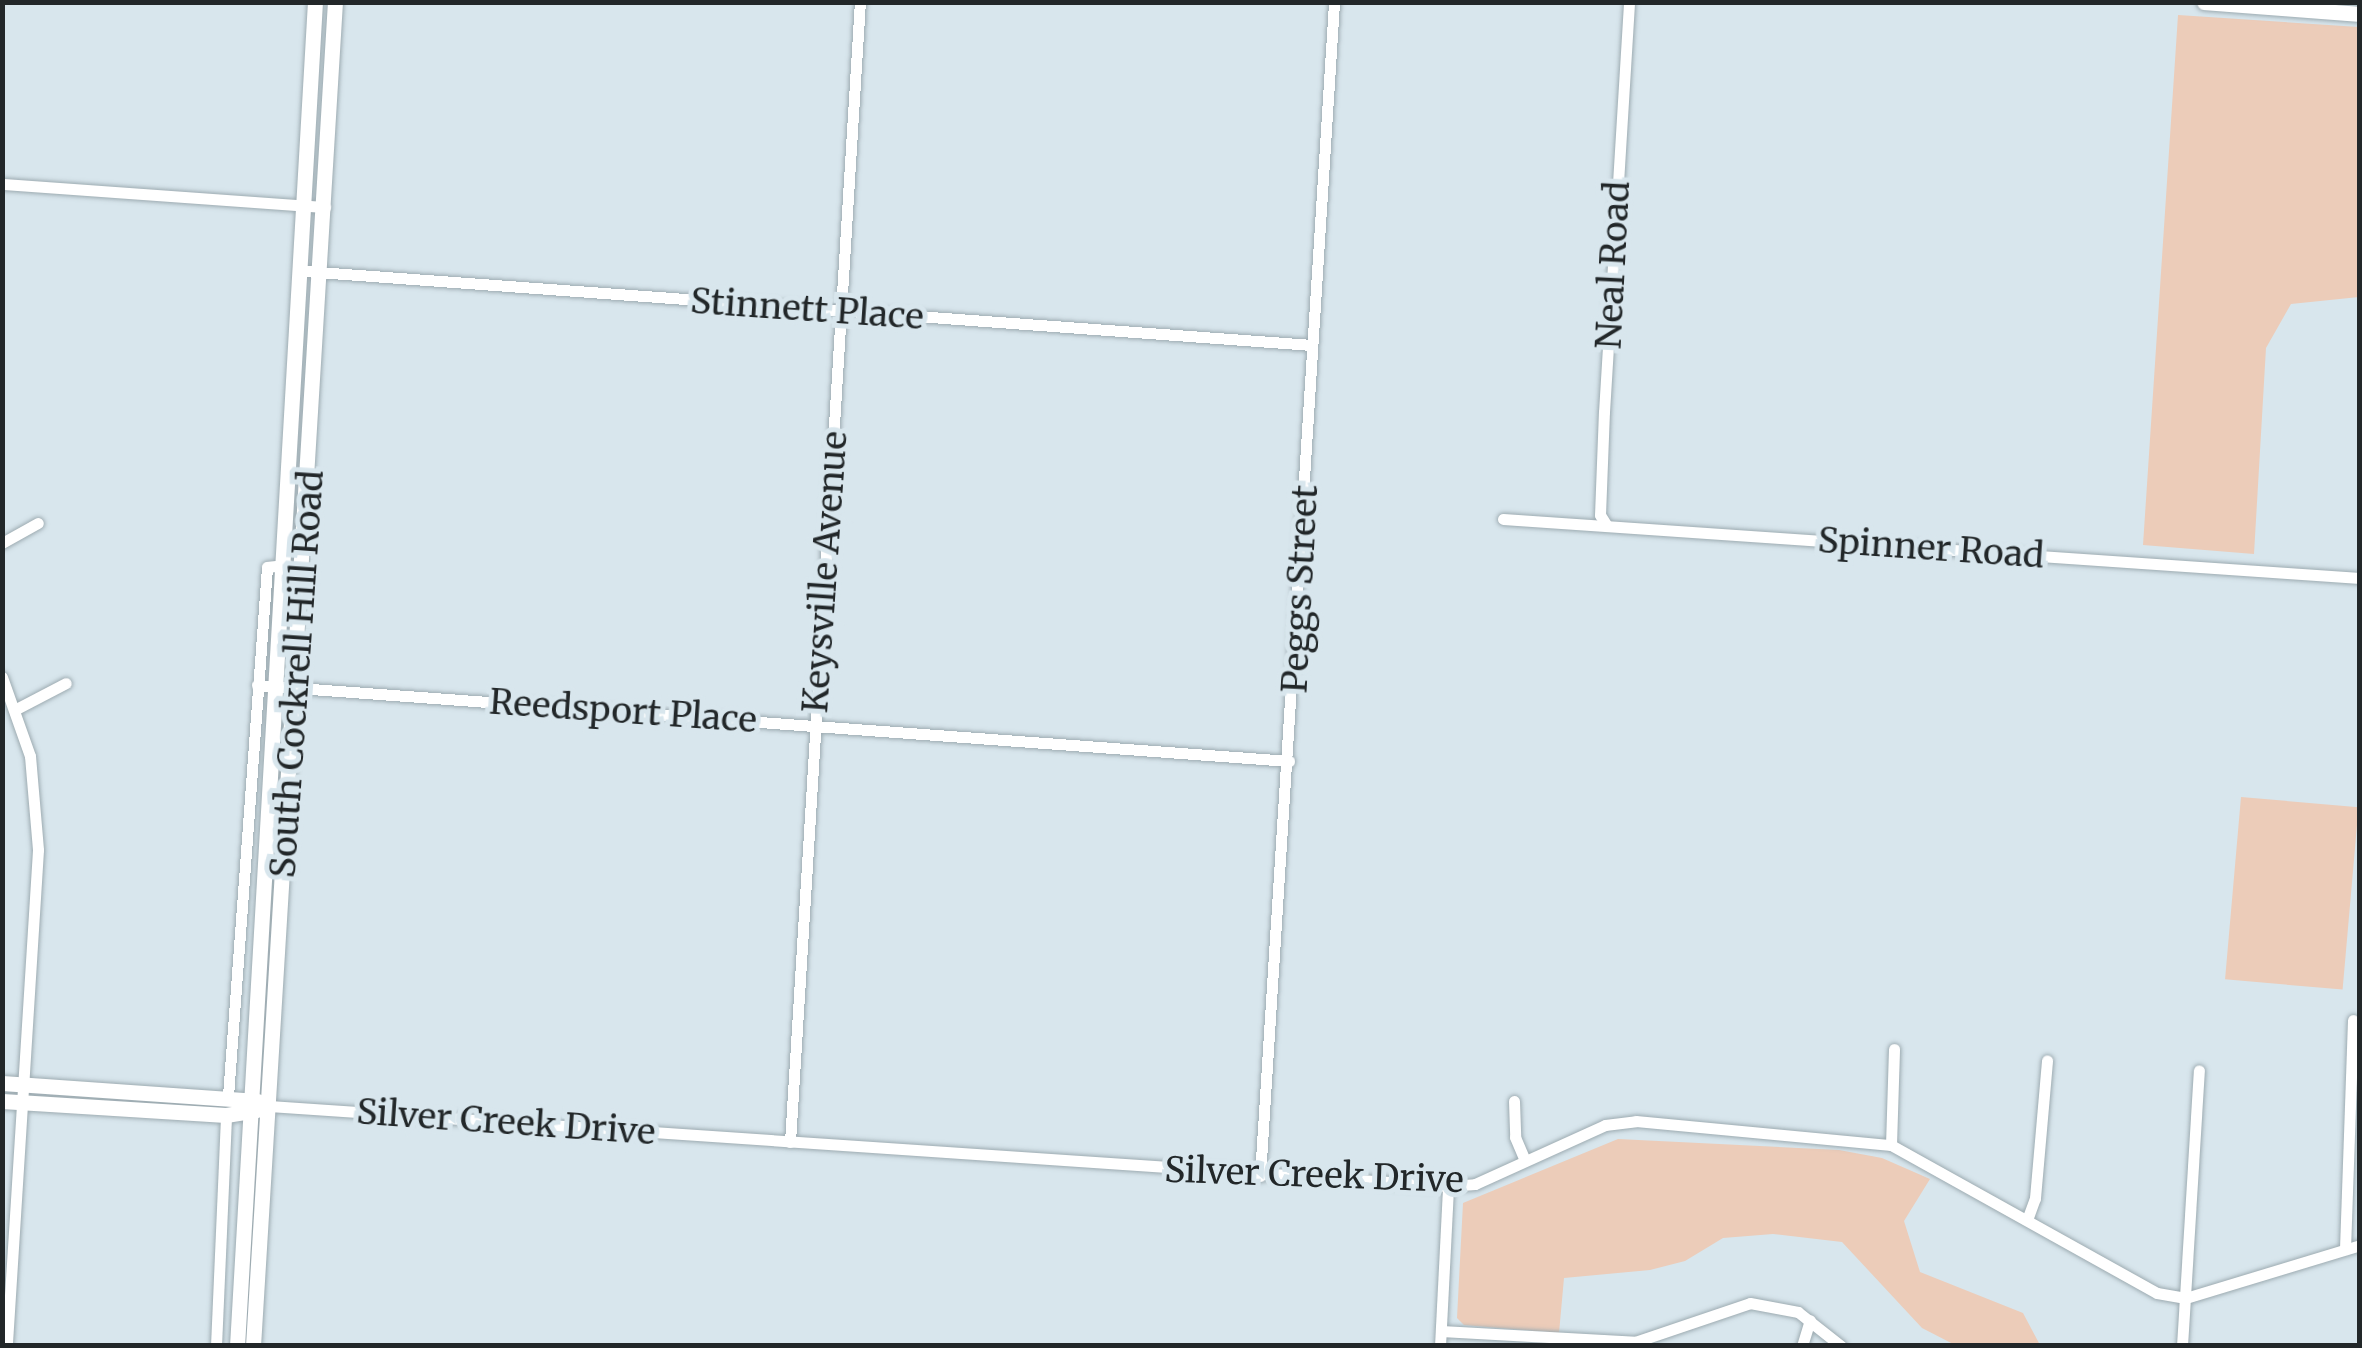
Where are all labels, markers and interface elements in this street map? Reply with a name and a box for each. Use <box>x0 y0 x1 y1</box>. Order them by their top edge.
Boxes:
street label: Neal Road <box>1588 180 1638 350</box>
street label: Stinnett Place <box>689 280 925 338</box>
street label: Keysville Avenue <box>794 430 856 714</box>
street label: South Cockrell Hill Road <box>262 469 332 879</box>
street label: Peggs Street <box>1274 484 1326 694</box>
street label: Spinner Road <box>1816 519 2046 577</box>
street label: Reedsport Place <box>488 681 758 741</box>
street label: Silver Creek Drive <box>355 1091 657 1153</box>
street label: Silver Creek Drive <box>1164 1149 1464 1201</box>

